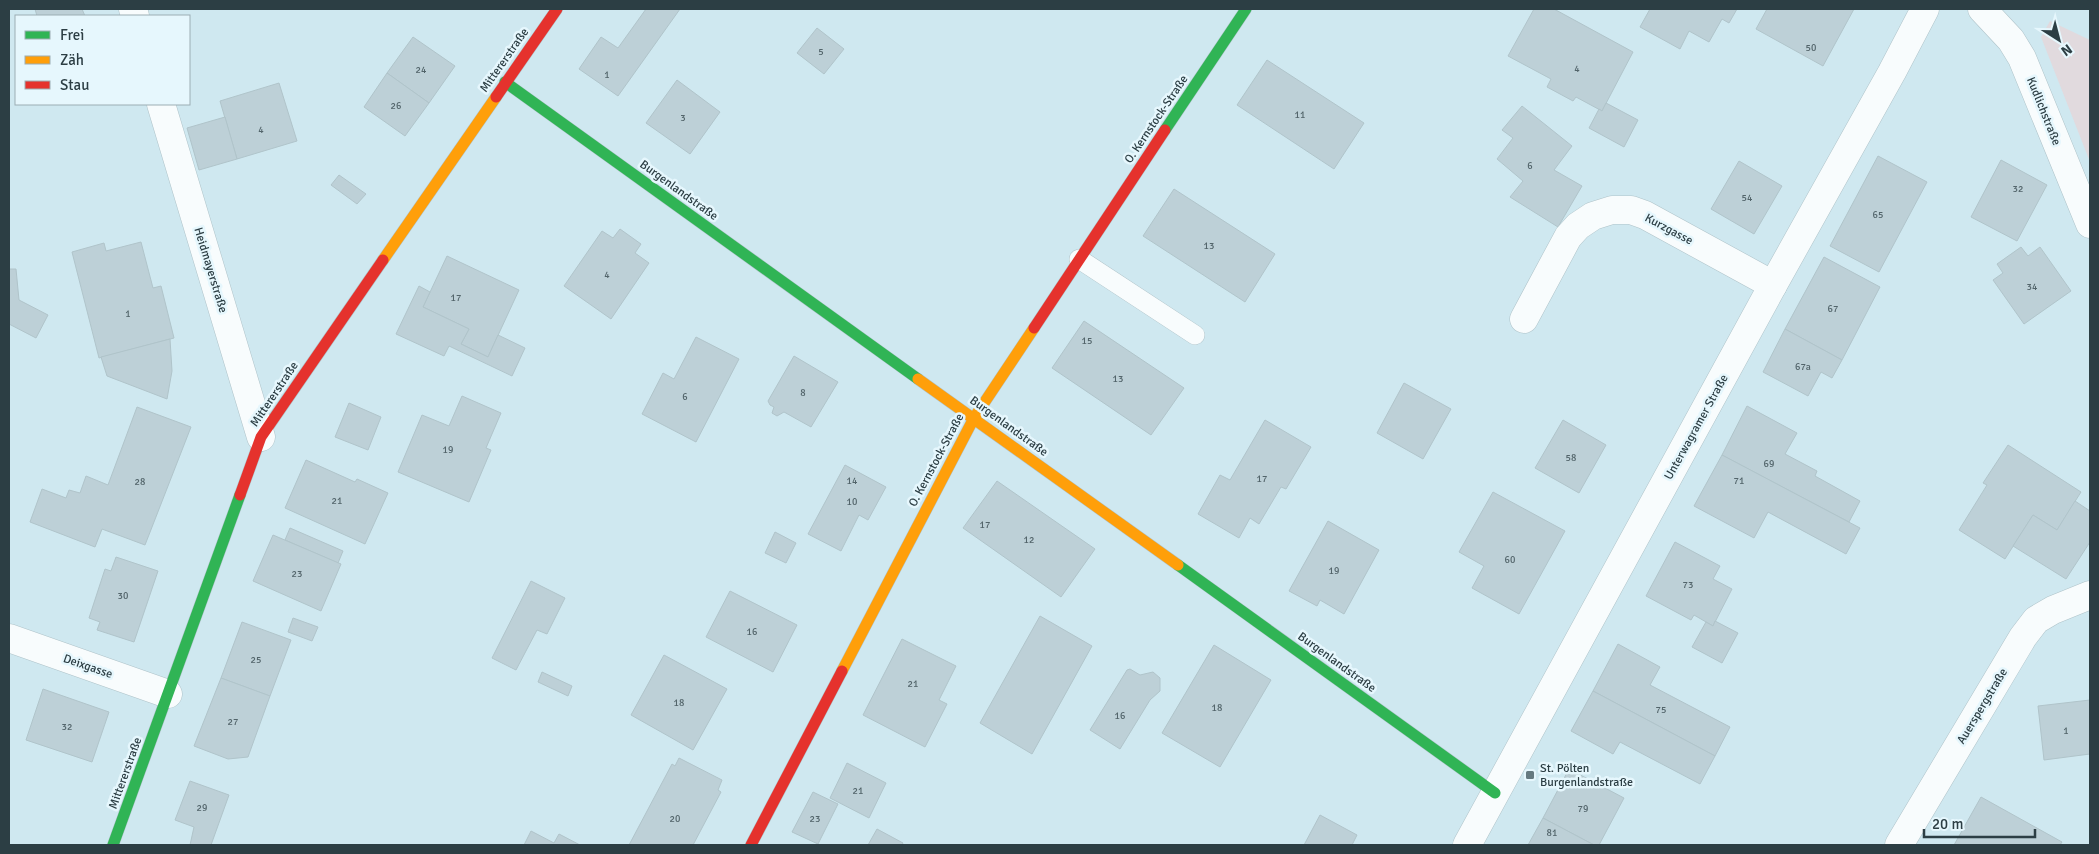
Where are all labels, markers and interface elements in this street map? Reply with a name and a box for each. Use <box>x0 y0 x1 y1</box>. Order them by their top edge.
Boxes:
legend <box>15 15 190 105</box>
north arrow <box>2034 15 2084 65</box>
street label: Mittererstraße <box>477 25 532 95</box>
text: Frei <box>60 26 84 44</box>
text: N <box>2057 40 2075 60</box>
house number: 50 <box>1806 42 1816 54</box>
house number: 5 <box>818 46 824 58</box>
text: Zäh <box>60 51 84 69</box>
house number: 4 <box>1574 63 1580 75</box>
house number: 24 <box>416 64 427 76</box>
house number: 1 <box>604 69 610 81</box>
street label: O. Kernstock-Straße <box>1121 72 1192 166</box>
street label: Kudlichstraße <box>2023 75 2064 147</box>
text: Stau <box>60 76 89 94</box>
house number: 26 <box>391 100 401 112</box>
house number: 11 <box>1295 109 1305 121</box>
house number: 3 <box>680 112 686 124</box>
house number: 4 <box>258 124 264 136</box>
street label: Burgenlandstraße <box>637 157 721 224</box>
house number: 6 <box>1527 160 1533 172</box>
house number: 32 <box>2013 183 2023 195</box>
house number: 54 <box>1742 192 1753 204</box>
house number: 65 <box>1873 209 1883 221</box>
street label: Kurzgasse <box>1642 211 1695 248</box>
street label: Heidmayerstraße <box>190 226 231 315</box>
house number: 13 <box>1204 240 1214 252</box>
house number: 4 <box>604 269 610 281</box>
house number: 34 <box>2027 281 2038 293</box>
house number: 17 <box>451 292 461 304</box>
house number: 67 <box>1828 303 1838 315</box>
house number: 1 <box>125 308 131 320</box>
house number: 15 <box>1082 335 1092 347</box>
street label: Mittererstraße <box>247 359 302 430</box>
house number: 67a <box>1795 361 1811 373</box>
street label: Unterwagramer Straße <box>1661 372 1732 483</box>
house number: 13 <box>1113 373 1123 385</box>
house number: 8 <box>800 387 806 399</box>
house number: 6 <box>682 391 688 403</box>
street label: Burgenlandstraße <box>967 393 1051 460</box>
street label: O. Kernstock-Straße <box>906 411 967 509</box>
house number: 19 <box>443 444 453 456</box>
house number: 58 <box>1566 452 1576 464</box>
house number: 69 <box>1764 458 1774 470</box>
house number: 17 <box>1257 473 1267 485</box>
house number: 14 <box>847 475 858 487</box>
house number: 71 <box>1734 475 1744 487</box>
house number: 28 <box>135 476 145 488</box>
house number: 21 <box>332 495 342 507</box>
house number: 10 <box>847 496 857 508</box>
house number: 17 <box>980 519 990 531</box>
house number: 12 <box>1024 534 1034 546</box>
house number: 60 <box>1505 554 1515 566</box>
house number: 19 <box>1329 565 1339 577</box>
house number: 23 <box>292 568 302 580</box>
house number: 73 <box>1683 579 1693 591</box>
house number: 30 <box>118 590 128 602</box>
house number: 16 <box>747 626 757 638</box>
street label: Burgenlandstraße <box>1295 629 1379 696</box>
street label: Deixgasse <box>61 651 114 682</box>
house number: 25 <box>251 654 261 666</box>
street label: Auerspergstraße <box>1954 666 2011 747</box>
house number: 21 <box>908 678 918 690</box>
house number: 18 <box>674 697 684 709</box>
house number: 18 <box>1212 702 1222 714</box>
house number: 75 <box>1656 704 1666 716</box>
house number: 16 <box>1115 710 1125 722</box>
house number: 27 <box>228 716 238 728</box>
house number: 32 <box>62 721 72 733</box>
house number: 1 <box>2063 725 2069 737</box>
street label: Mittererstraße <box>106 735 145 811</box>
place label: St. Pölten Burgenlandstraße <box>1540 761 1633 790</box>
marker: St. Pölten Burgenlandstraße <box>1524 769 1536 781</box>
house number: 21 <box>853 785 863 797</box>
house number: 29 <box>197 802 207 814</box>
house number: 79 <box>1578 803 1588 815</box>
scale bar <box>1924 806 2035 838</box>
house number: 20 <box>670 813 680 825</box>
house number: 23 <box>810 813 820 825</box>
text: 20 m <box>1932 815 1963 833</box>
house number: 81 <box>1547 827 1557 839</box>

